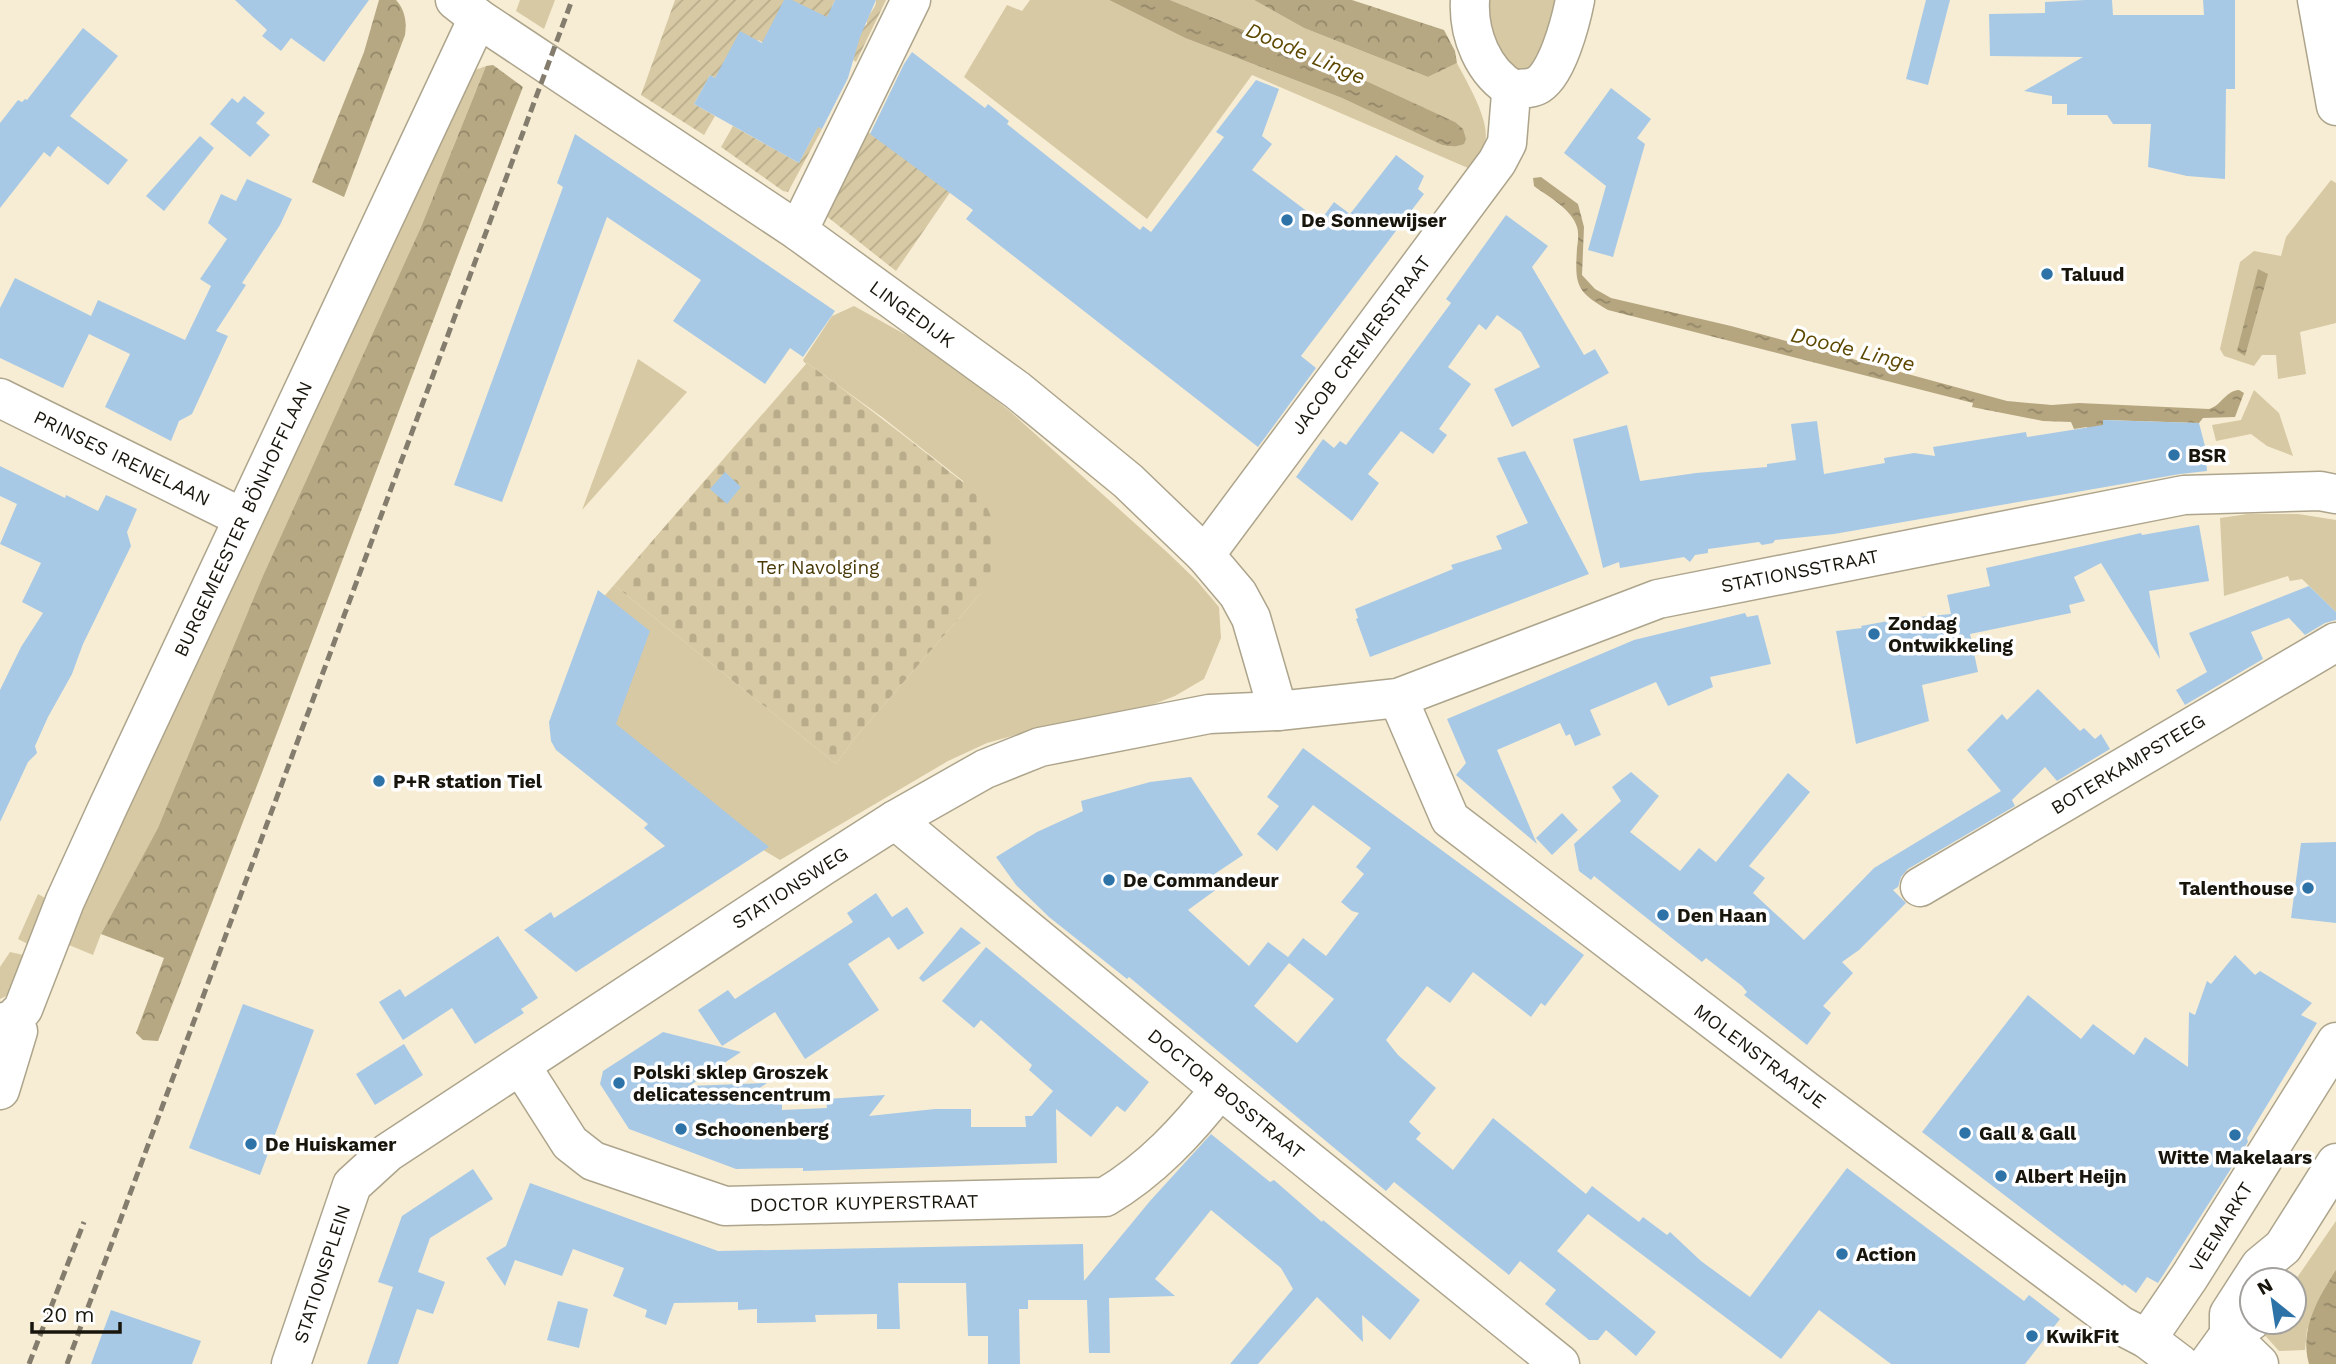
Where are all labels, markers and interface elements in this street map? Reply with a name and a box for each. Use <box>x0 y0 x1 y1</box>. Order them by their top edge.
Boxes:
water label: Doode Linge <box>1243 17 1369 89</box>
place label: De Sonnewijser <box>1301 209 1447 232</box>
marker: De Sonnewijser <box>1279 212 1295 228</box>
street label: JACOB CREMERSTRAAT <box>1286 251 1436 439</box>
place label: Taluud <box>2061 263 2124 286</box>
marker: Taluud <box>2039 266 2055 282</box>
street label: LINGEDIJK <box>865 275 959 353</box>
water label: Doode Linge <box>1788 322 1918 376</box>
street label: BURGEMEESTER BÖNHOFFLAAN <box>169 378 317 660</box>
street label: PRINSES IRENELAAN <box>30 405 214 511</box>
place label: BSR <box>2188 444 2226 467</box>
marker: BSR <box>2166 447 2182 463</box>
street label: STATIONSSTRAAT <box>1719 544 1881 598</box>
park label: Ter Navolging <box>757 556 880 579</box>
place label: Zondag Ontwikkeling <box>1888 612 2013 657</box>
marker: Zondag Ontwikkeling <box>1866 626 1882 642</box>
street label: BOTERKAMPSTEEG <box>2047 709 2209 819</box>
place label: P+R station Tiel <box>393 770 543 793</box>
marker: P+R station Tiel <box>371 773 387 789</box>
street label: STATIONSWEG <box>728 842 852 934</box>
place label: De Commandeur <box>1123 869 1280 892</box>
marker: De Commandeur <box>1101 872 1117 888</box>
place label: Talenthouse <box>2179 877 2294 900</box>
marker: Talenthouse <box>2300 880 2316 896</box>
place label: Den Haan <box>1677 904 1767 927</box>
marker: Den Haan <box>1655 907 1671 923</box>
street label: MOLENSTRAATJE <box>1689 999 1831 1113</box>
street label: DOCTOR BOSSTRAAT <box>1143 1024 1309 1164</box>
place label: Polski sklep Groszek delicatessencentrum <box>633 1061 831 1106</box>
marker: Polski sklep Groszek delicatessencentrum <box>611 1075 627 1091</box>
place label: Schoonenberg <box>695 1118 829 1141</box>
marker: Schoonenberg <box>673 1121 689 1137</box>
place label: Gall & Gall <box>1979 1122 2077 1145</box>
marker: Gall & Gall <box>1957 1125 1973 1141</box>
marker: Witte Makelaars <box>2227 1127 2243 1143</box>
place label: De Huiskamer <box>265 1133 397 1156</box>
marker: De Huiskamer <box>243 1136 259 1152</box>
place label: Witte Makelaars <box>2158 1146 2312 1169</box>
place label: Albert Heijn <box>2015 1165 2127 1188</box>
marker: Albert Heijn <box>1993 1168 2009 1184</box>
street label: VEEMARKT <box>2184 1178 2258 1276</box>
street label: DOCTOR KUYPERSTRAAT <box>749 1190 979 1216</box>
street label: STATIONSPLEIN <box>289 1202 355 1346</box>
place label: Action <box>1856 1243 1916 1266</box>
marker: Action <box>1834 1246 1850 1262</box>
north arrow <box>2238 1266 2308 1336</box>
text: N <box>2253 1273 2277 1300</box>
scale bar <box>32 1290 119 1334</box>
text: 20 m <box>42 1302 94 1327</box>
place label: KwikFit <box>2046 1325 2119 1348</box>
marker: KwikFit <box>2024 1328 2040 1344</box>

